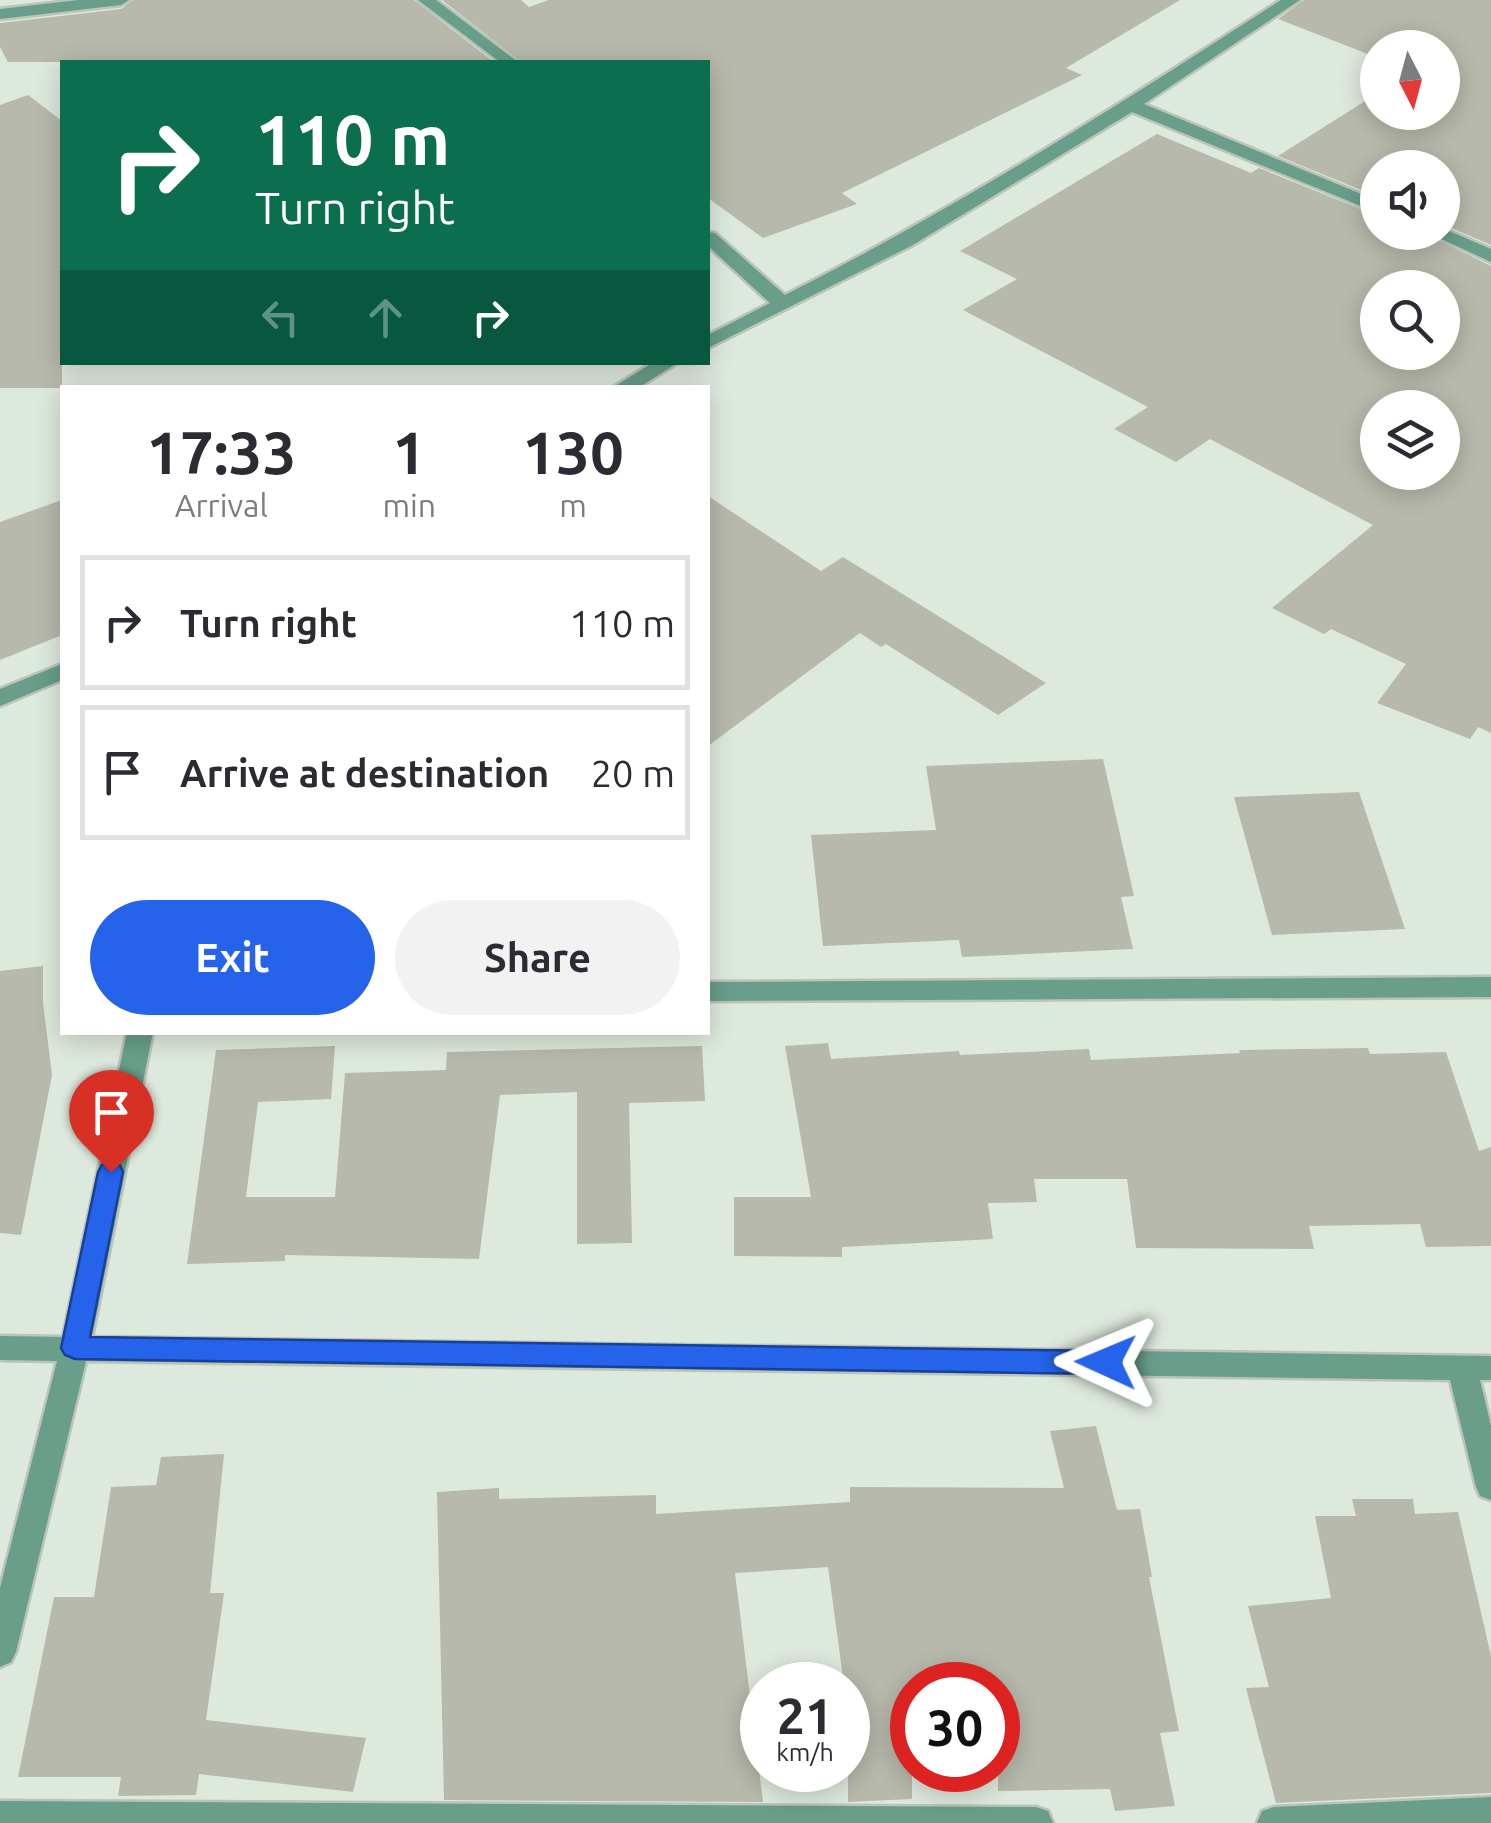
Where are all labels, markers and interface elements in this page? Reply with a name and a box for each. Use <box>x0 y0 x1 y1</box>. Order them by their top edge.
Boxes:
north arrow <box>1360 30 1460 130</box>
map controls <box>1360 30 1460 490</box>
icon: right <box>90 100 220 230</box>
text: 110 m <box>255 100 450 178</box>
button: sound <box>1360 150 1460 250</box>
text: Turn right <box>255 182 455 233</box>
button: search <box>1360 270 1460 370</box>
icon: left <box>253 290 308 345</box>
icon: ahead <box>358 290 413 345</box>
icon: right <box>463 290 518 345</box>
button: layers <box>1360 390 1460 490</box>
text: 17:33 <box>146 418 296 485</box>
text: 1 <box>392 418 426 485</box>
text: 130 <box>522 418 624 485</box>
text: Arrival <box>175 487 268 523</box>
text: min <box>382 487 436 523</box>
text: m <box>559 487 587 523</box>
icon: right <box>95 595 150 650</box>
text: Turn right <box>180 602 357 644</box>
text: 110 m <box>569 602 675 644</box>
icon: arrive <box>95 745 150 800</box>
text: Arrive at destination <box>180 752 549 794</box>
text: 20 m <box>591 752 675 794</box>
button: Exit <box>90 900 375 1015</box>
button: Share <box>395 900 680 1015</box>
pin <box>69 1070 154 1173</box>
icon: arrive <box>84 1085 139 1140</box>
position arrow <box>1054 1310 1158 1414</box>
speed limit sign: 30 <box>890 1662 1020 1792</box>
text: 21 <box>777 1687 833 1743</box>
text: km/h <box>776 1738 834 1766</box>

